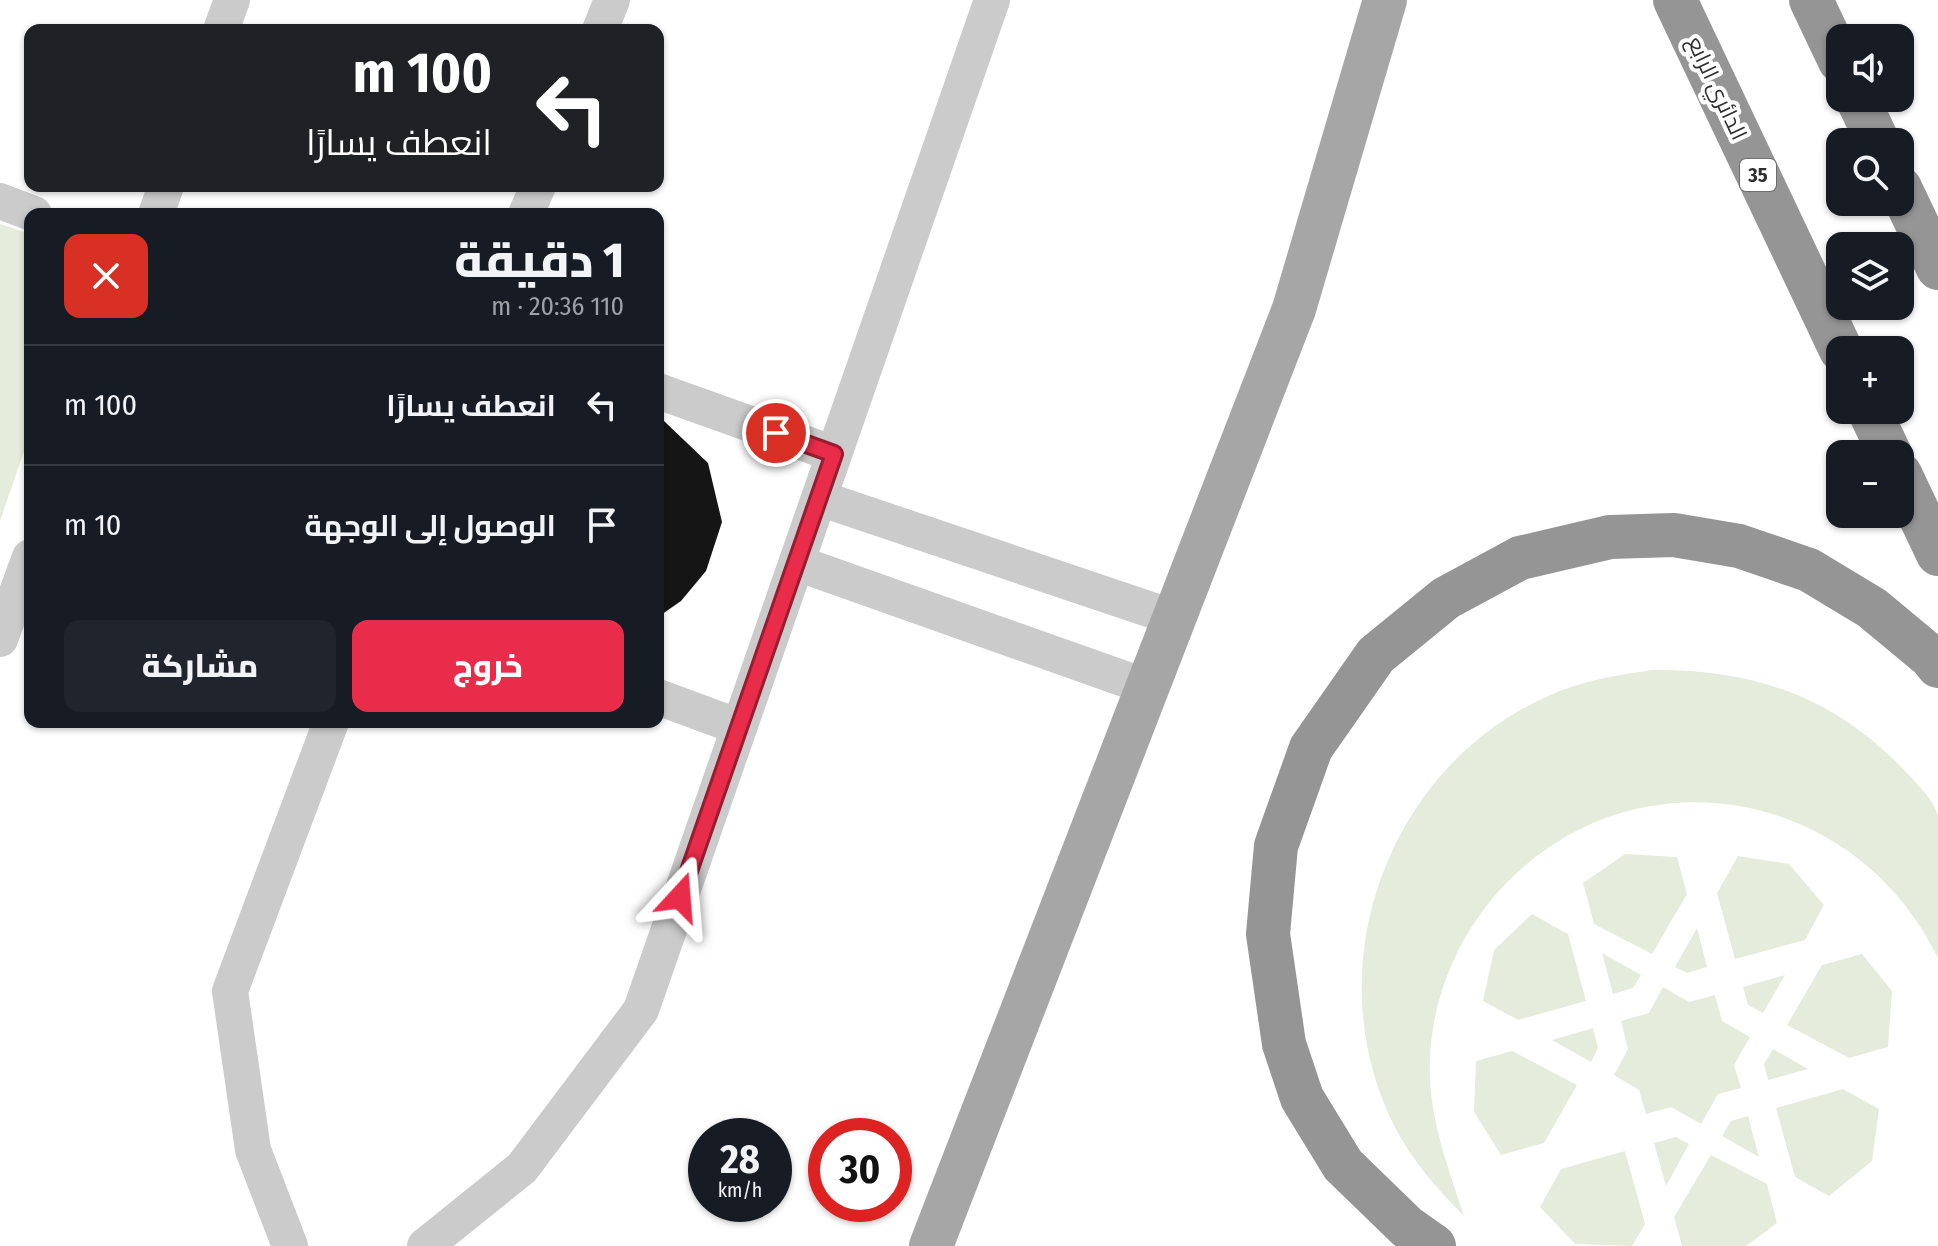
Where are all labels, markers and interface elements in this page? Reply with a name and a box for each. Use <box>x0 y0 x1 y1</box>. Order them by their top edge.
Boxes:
map controls <box>1826 24 1914 528</box>
button: sound <box>1826 24 1914 112</box>
street label: الدائري الرابع <box>1679 32 1753 145</box>
text: 100 m <box>353 40 492 107</box>
icon: left <box>520 56 624 160</box>
text: انعطف يسارًا <box>306 121 492 165</box>
button: search <box>1826 128 1914 216</box>
road number: 35 <box>1740 159 1776 191</box>
text: 1 دقيقة <box>454 232 624 290</box>
button: layers <box>1826 232 1914 320</box>
button: close <box>64 234 148 318</box>
text: 110 m · 20:36 <box>491 291 624 322</box>
button: + <box>1826 336 1914 424</box>
icon: left <box>580 383 624 427</box>
text: 100 m <box>64 387 137 423</box>
text: انعطف يسارًا <box>386 388 556 424</box>
pin <box>742 399 810 467</box>
icon: arrive <box>754 411 798 455</box>
button: − <box>1826 440 1914 528</box>
icon: arrive <box>580 503 624 547</box>
text: 10 m <box>64 507 121 543</box>
text: الوصول إلى الوجهة <box>305 508 556 544</box>
button: مشاركة <box>64 620 336 712</box>
button: خروج <box>352 620 624 712</box>
position arrow <box>638 855 722 939</box>
speed limit sign: 30 <box>808 1118 912 1222</box>
text: 28 <box>720 1136 760 1184</box>
text: km/h <box>718 1178 762 1202</box>

